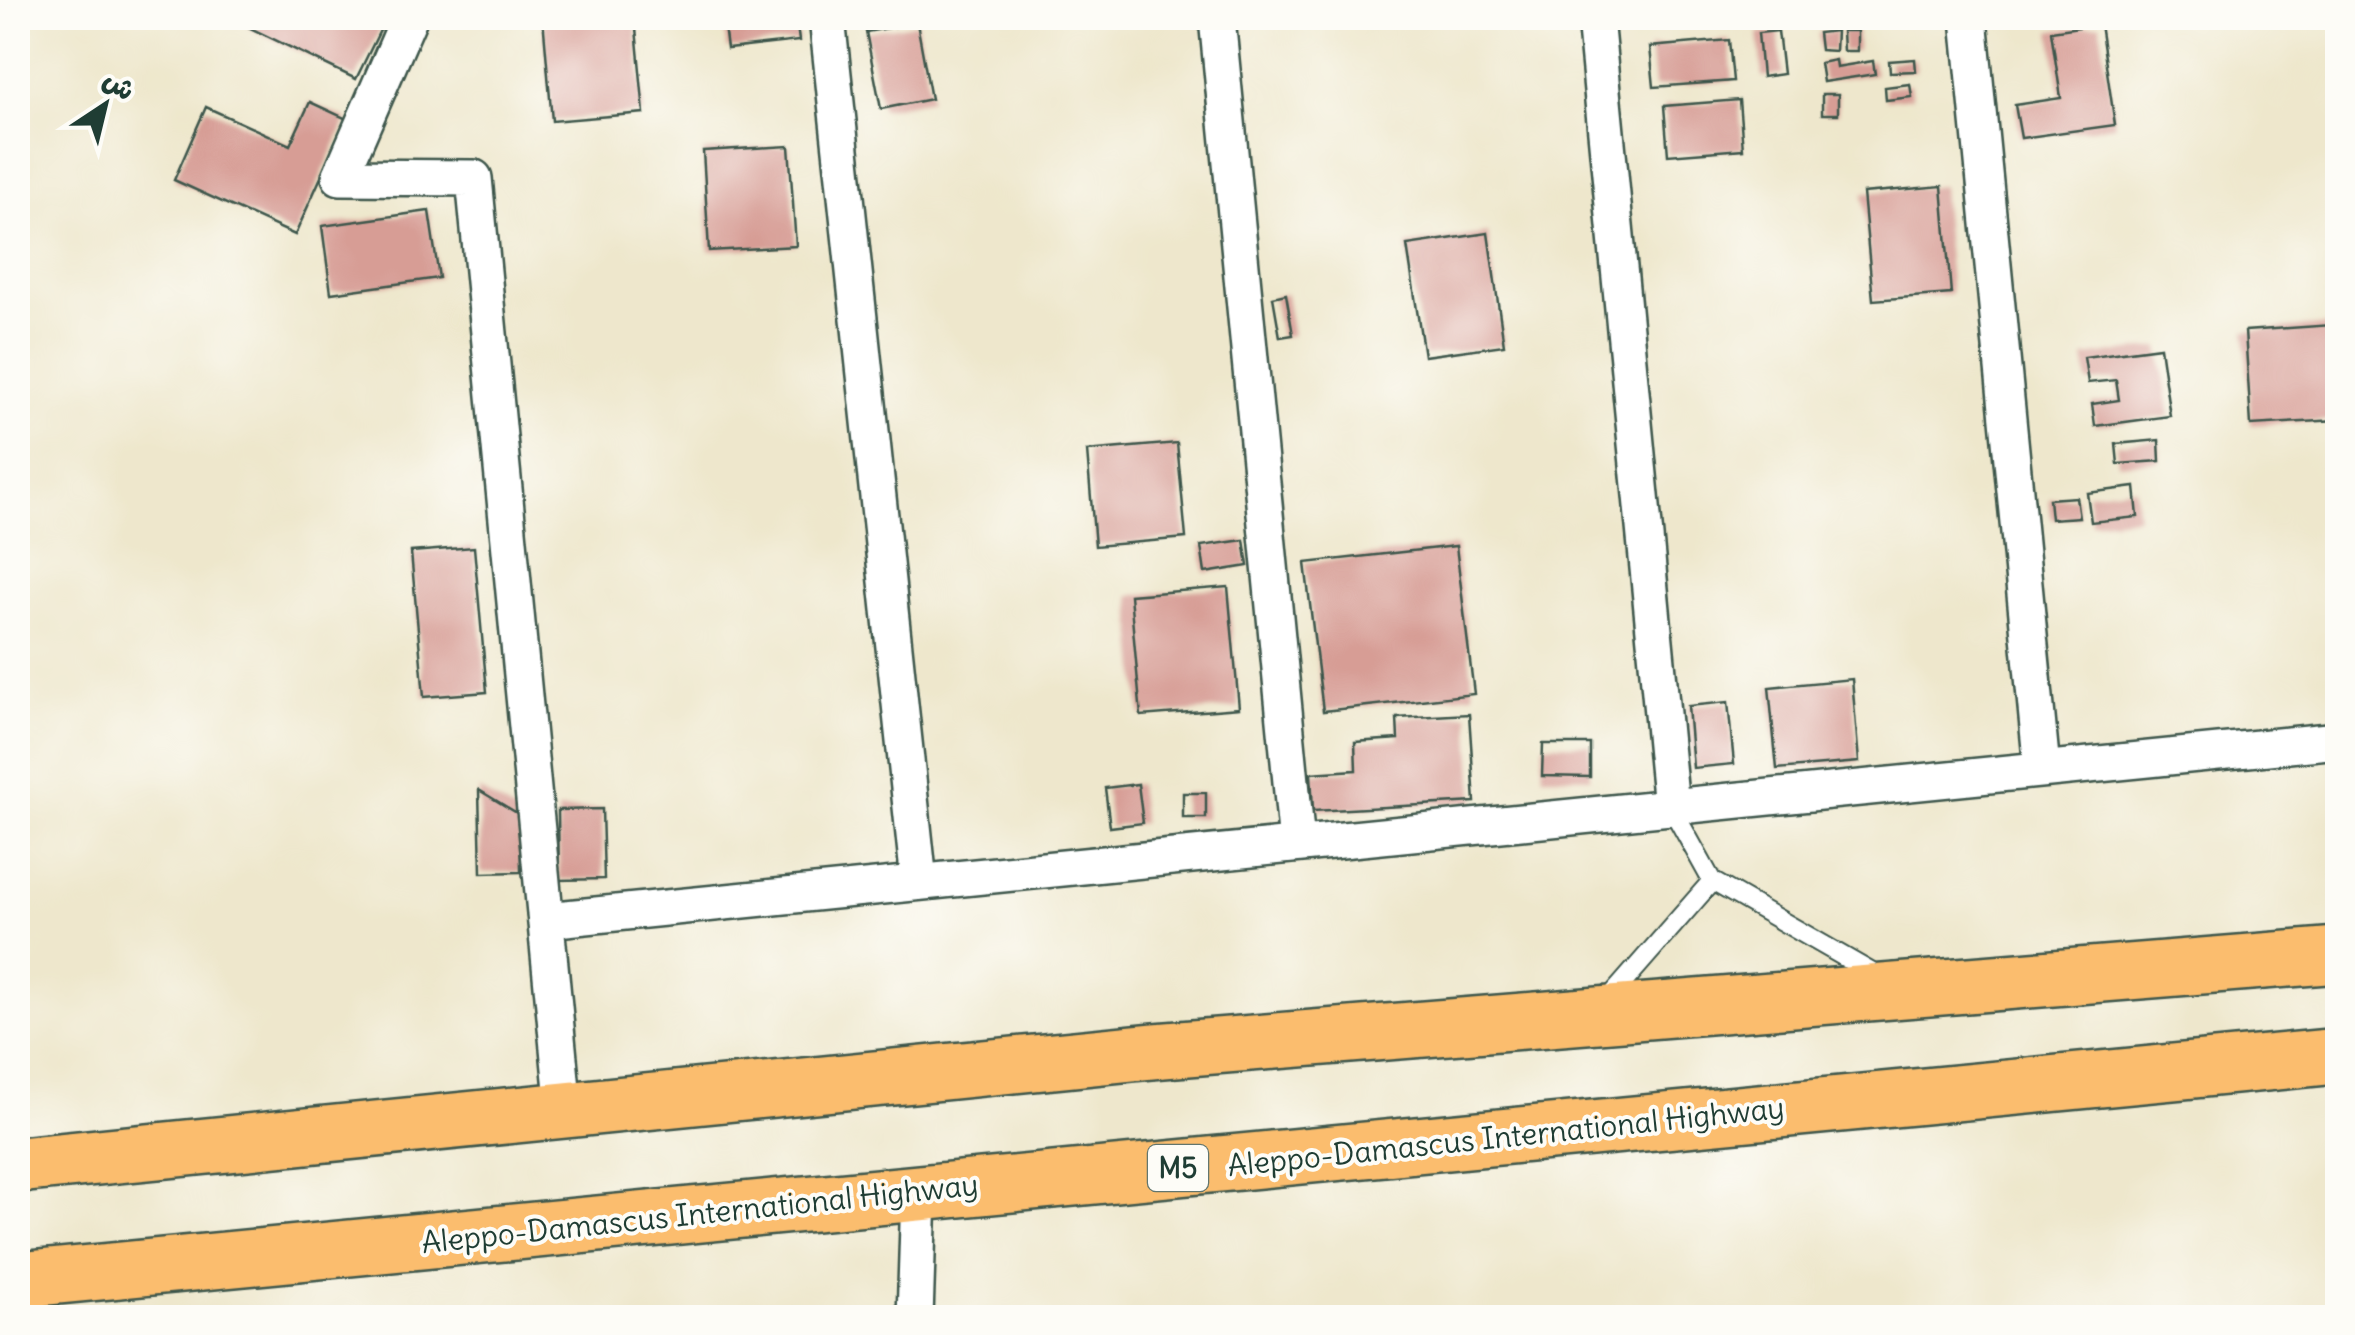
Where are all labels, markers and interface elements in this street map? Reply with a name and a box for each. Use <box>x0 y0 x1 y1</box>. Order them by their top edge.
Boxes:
north arrow <box>55 55 155 155</box>
text: ش <box>96 61 142 108</box>
street label: Aleppo-Damascus International Highway <box>1226 1088 1786 1184</box>
road number: M5 <box>1148 1145 1208 1191</box>
street label: Aleppo-Damascus International Highway <box>420 1165 980 1261</box>

